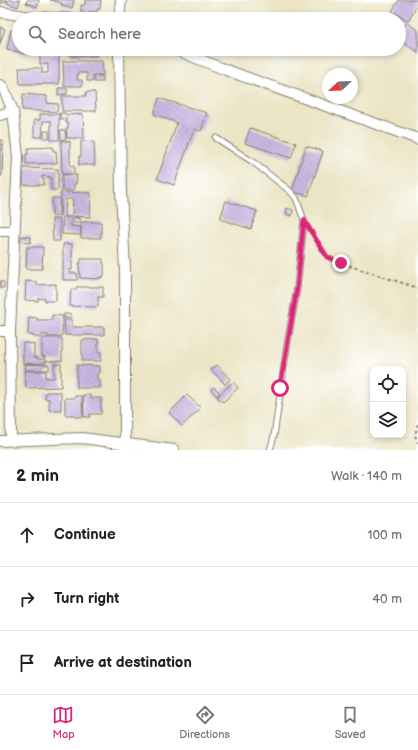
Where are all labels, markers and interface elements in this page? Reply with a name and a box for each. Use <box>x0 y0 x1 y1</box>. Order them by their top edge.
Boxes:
search box <box>12 12 406 56</box>
icon: search <box>26 23 48 45</box>
text: Search here <box>58 25 141 44</box>
north arrow <box>322 68 358 104</box>
route end <box>332 254 350 272</box>
map controls <box>370 366 406 438</box>
button: locate <box>370 366 406 402</box>
route start <box>271 379 289 397</box>
button: layers <box>370 402 406 438</box>
text: 2 min <box>16 466 59 486</box>
text: Walk · 140 m <box>331 468 402 484</box>
icon: ahead <box>16 524 38 546</box>
text: Continue <box>54 525 116 544</box>
text: 100 m <box>367 527 402 543</box>
icon: right <box>16 588 38 610</box>
text: Turn right <box>54 589 119 608</box>
text: 40 m <box>372 591 402 607</box>
icon: arrive <box>16 652 38 674</box>
text: Arrive at destination <box>54 653 192 672</box>
tab: Map <box>52 704 75 741</box>
tab: Directions <box>179 704 230 741</box>
tab: Saved <box>335 704 366 741</box>

